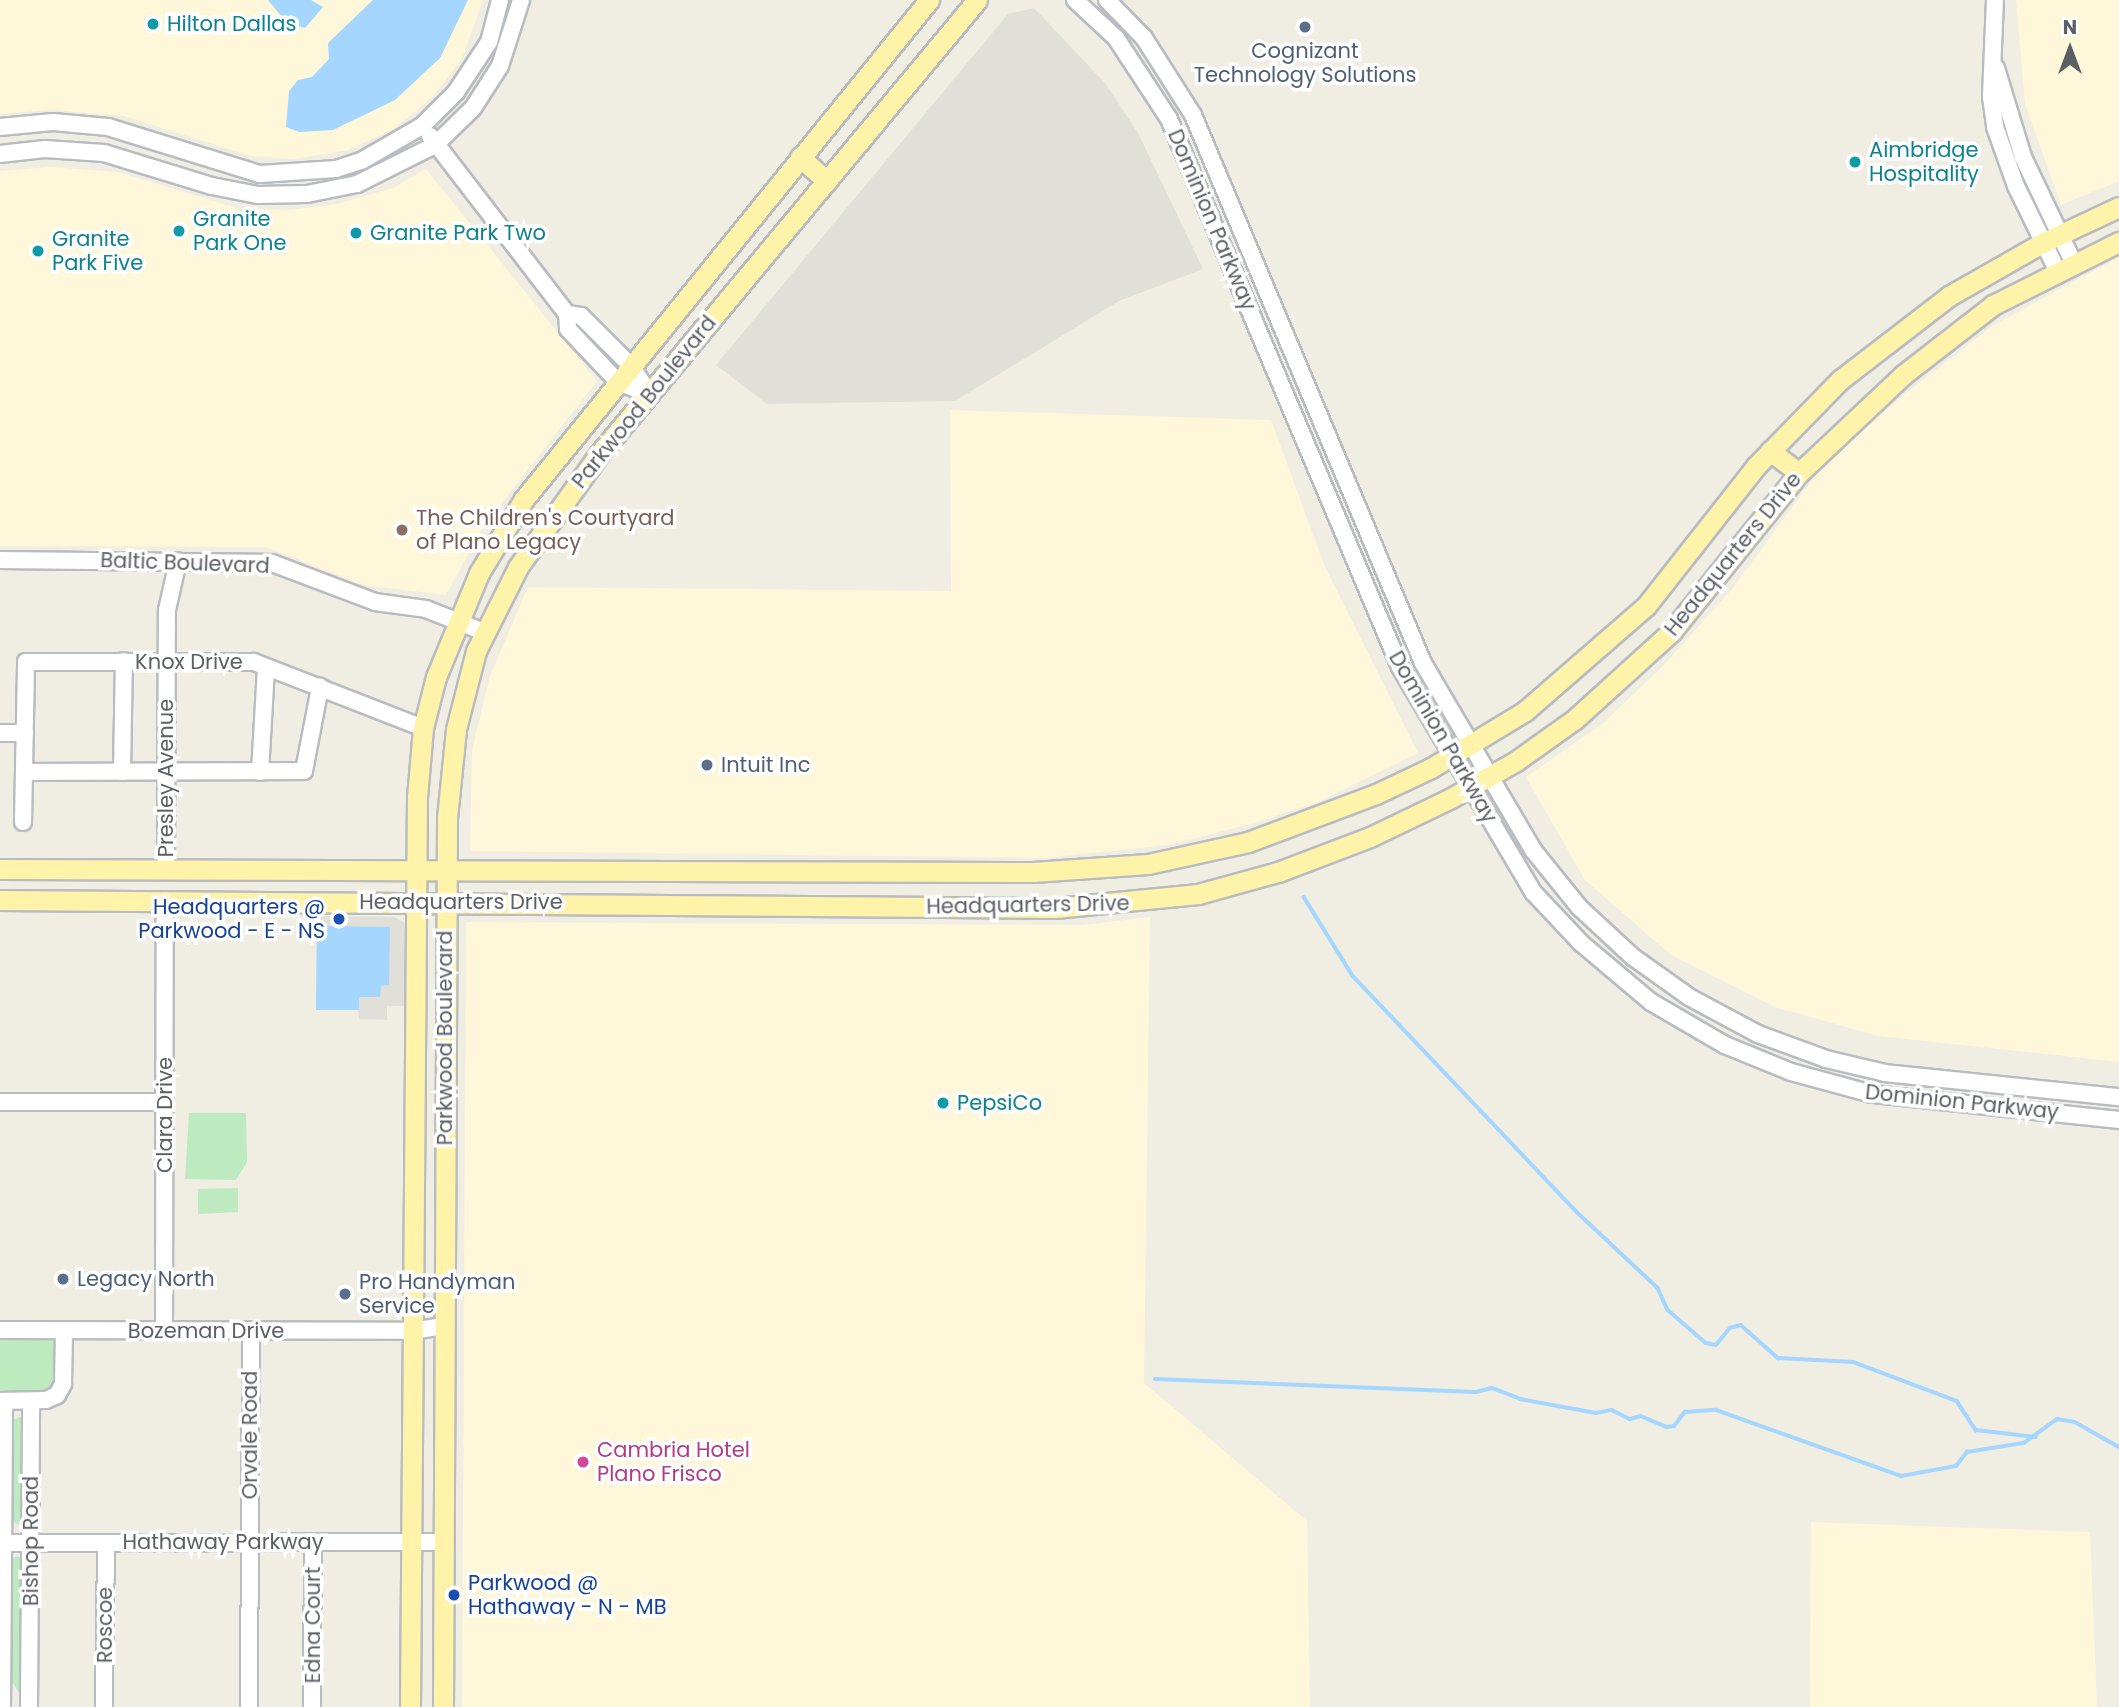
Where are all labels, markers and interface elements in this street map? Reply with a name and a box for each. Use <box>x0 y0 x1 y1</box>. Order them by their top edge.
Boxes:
place label: Hilton Dallas <box>167 11 297 37</box>
north arrow <box>2035 14 2105 84</box>
text: N <box>2063 14 2077 41</box>
marker: Hilton Dallas <box>145 16 161 32</box>
marker: Cognizant Technology Solutions <box>1297 19 1313 35</box>
place label: Cognizant Technology Solutions <box>1194 38 1416 88</box>
street label: Dominion Parkway <box>1162 126 1262 314</box>
place label: Aimbridge Hospitality <box>1869 137 1979 187</box>
marker: Aimbridge Hospitality <box>1847 154 1863 170</box>
place label: Granite Park One <box>193 206 287 256</box>
place label: Granite Park Two <box>370 220 546 246</box>
marker: Granite Park One <box>171 223 187 239</box>
marker: Granite Park Two <box>348 225 364 241</box>
place label: Granite Park Five <box>52 226 143 276</box>
marker: Granite Park Five <box>30 243 46 259</box>
street label: Parkwood Boulevard <box>567 311 721 493</box>
street label: Headquarters Drive <box>1659 467 1807 641</box>
place label: The Children's Courtyard of Plano Legacy <box>416 505 674 555</box>
marker: The Children's Courtyard of Plano Legacy <box>394 522 410 538</box>
street label: Baltic Boulevard <box>100 547 270 579</box>
street label: Dominion Parkway <box>1383 647 1503 827</box>
street label: Knox Drive <box>135 649 243 675</box>
street label: Presley Avenue <box>153 699 179 857</box>
place label: Intuit Inc <box>721 752 810 778</box>
marker: Intuit Inc <box>699 757 715 773</box>
street label: Headquarters Drive <box>359 889 563 915</box>
street label: Headquarters Drive <box>926 891 1130 919</box>
place label: Headquarters @ Parkwood - E - NS <box>138 894 325 944</box>
marker: Headquarters @ Parkwood - E - NS <box>331 911 347 927</box>
street label: Parkwood Boulevard <box>432 931 458 1145</box>
street label: Clara Drive <box>152 1057 178 1173</box>
street label: Dominion Parkway <box>1864 1079 2060 1125</box>
place label: PepsiCo <box>957 1090 1042 1116</box>
marker: PepsiCo <box>935 1095 951 1111</box>
place label: Legacy North <box>77 1266 215 1292</box>
place label: Pro Handyman Service <box>359 1269 515 1319</box>
marker: Legacy North <box>55 1271 71 1287</box>
marker: Pro Handyman Service <box>337 1286 353 1302</box>
street label: Bozeman Drive <box>128 1318 284 1344</box>
street label: Orvale Road <box>237 1371 263 1499</box>
place label: Cambria Hotel Plano Frisco <box>597 1437 750 1487</box>
marker: Cambria Hotel Plano Frisco <box>575 1454 591 1470</box>
street label: Bishop Road <box>18 1476 44 1606</box>
street label: Hathaway Parkway <box>122 1529 324 1555</box>
street label: Edna Court <box>300 1567 326 1683</box>
place label: Parkwood @ Hathaway - N - MB <box>468 1570 667 1620</box>
street label: Roscoe <box>92 1587 118 1663</box>
marker: Parkwood @ Hathaway - N - MB <box>446 1587 462 1603</box>

